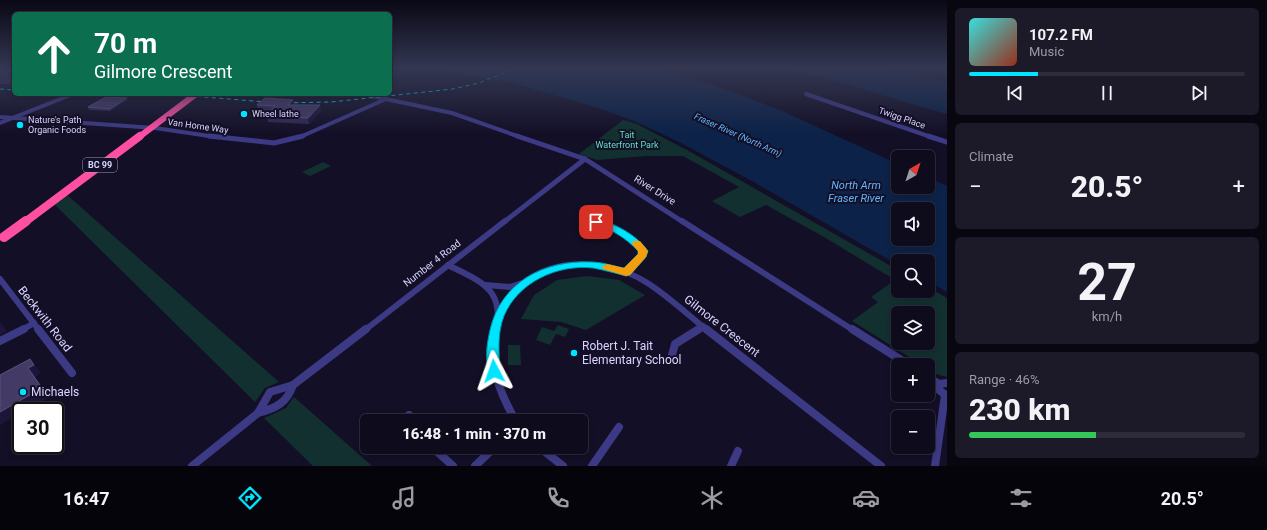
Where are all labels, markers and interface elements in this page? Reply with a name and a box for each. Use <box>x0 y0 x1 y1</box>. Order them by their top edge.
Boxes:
text: 107.2 FM <box>1029 26 1093 44</box>
text: 70 m <box>94 27 157 60</box>
icon: ahead <box>28 28 80 80</box>
text: Music <box>1029 44 1064 59</box>
text: Gilmore Crescent <box>94 61 232 82</box>
icon: previous <box>1004 82 1026 104</box>
icon: pause <box>1096 82 1118 104</box>
icon: next <box>1188 82 1210 104</box>
street label: Twigg Place <box>877 105 927 131</box>
marker: Wheel lathe <box>239 109 249 119</box>
place label: Wheel lathe <box>252 109 299 119</box>
water label: Fraser River (North Arm) <box>692 111 783 160</box>
place label: Nature's Path Organic Foods <box>28 115 86 135</box>
street label: Van Horne Way <box>167 117 230 135</box>
marker: Nature's Path Organic Foods <box>15 120 25 130</box>
park label: Tait Waterfront Park <box>595 130 659 150</box>
text: Climate <box>969 149 1013 164</box>
north arrow <box>891 150 935 194</box>
map controls <box>891 150 935 454</box>
road number: BC 99 <box>83 158 117 172</box>
text: 20.5° <box>1071 169 1143 204</box>
street label: River Drive <box>632 173 678 207</box>
text: − <box>969 174 982 199</box>
text: + <box>1233 174 1245 199</box>
water label: North Arm Fraser River <box>828 179 884 205</box>
button: sound <box>891 202 935 246</box>
pin <box>579 205 613 239</box>
icon: arrive <box>585 211 607 233</box>
street label: Number 4 Road <box>401 237 463 289</box>
text: 27 <box>1077 252 1137 313</box>
button: search <box>891 254 935 298</box>
street label: Beckwith Road <box>15 283 75 355</box>
street label: Gilmore Crescent <box>681 292 763 360</box>
button: layers <box>891 306 935 350</box>
text: km/h <box>1092 309 1122 324</box>
place label: Robert J. Tait Elementary School <box>582 339 682 367</box>
marker: Robert J. Tait Elementary School <box>569 348 579 358</box>
position arrow <box>473 350 515 392</box>
button: + <box>891 358 935 402</box>
text: Range · 46% <box>969 372 1039 387</box>
place label: Michaels <box>31 385 79 399</box>
marker: Michaels <box>18 387 28 397</box>
text: 230 km <box>969 392 1071 427</box>
speed limit sign: 30 <box>12 402 64 454</box>
button: − <box>891 410 935 454</box>
text: 16:48 · 1 min · 370 m <box>402 425 546 443</box>
icon: directions <box>236 484 264 512</box>
icon: music <box>390 484 418 512</box>
icon: phone <box>544 484 572 512</box>
icon: climate <box>698 484 726 512</box>
icon: car <box>852 484 880 512</box>
icon: filters <box>1007 484 1035 512</box>
text: 16:47 <box>63 488 109 509</box>
text: 20.5° <box>1161 488 1204 509</box>

